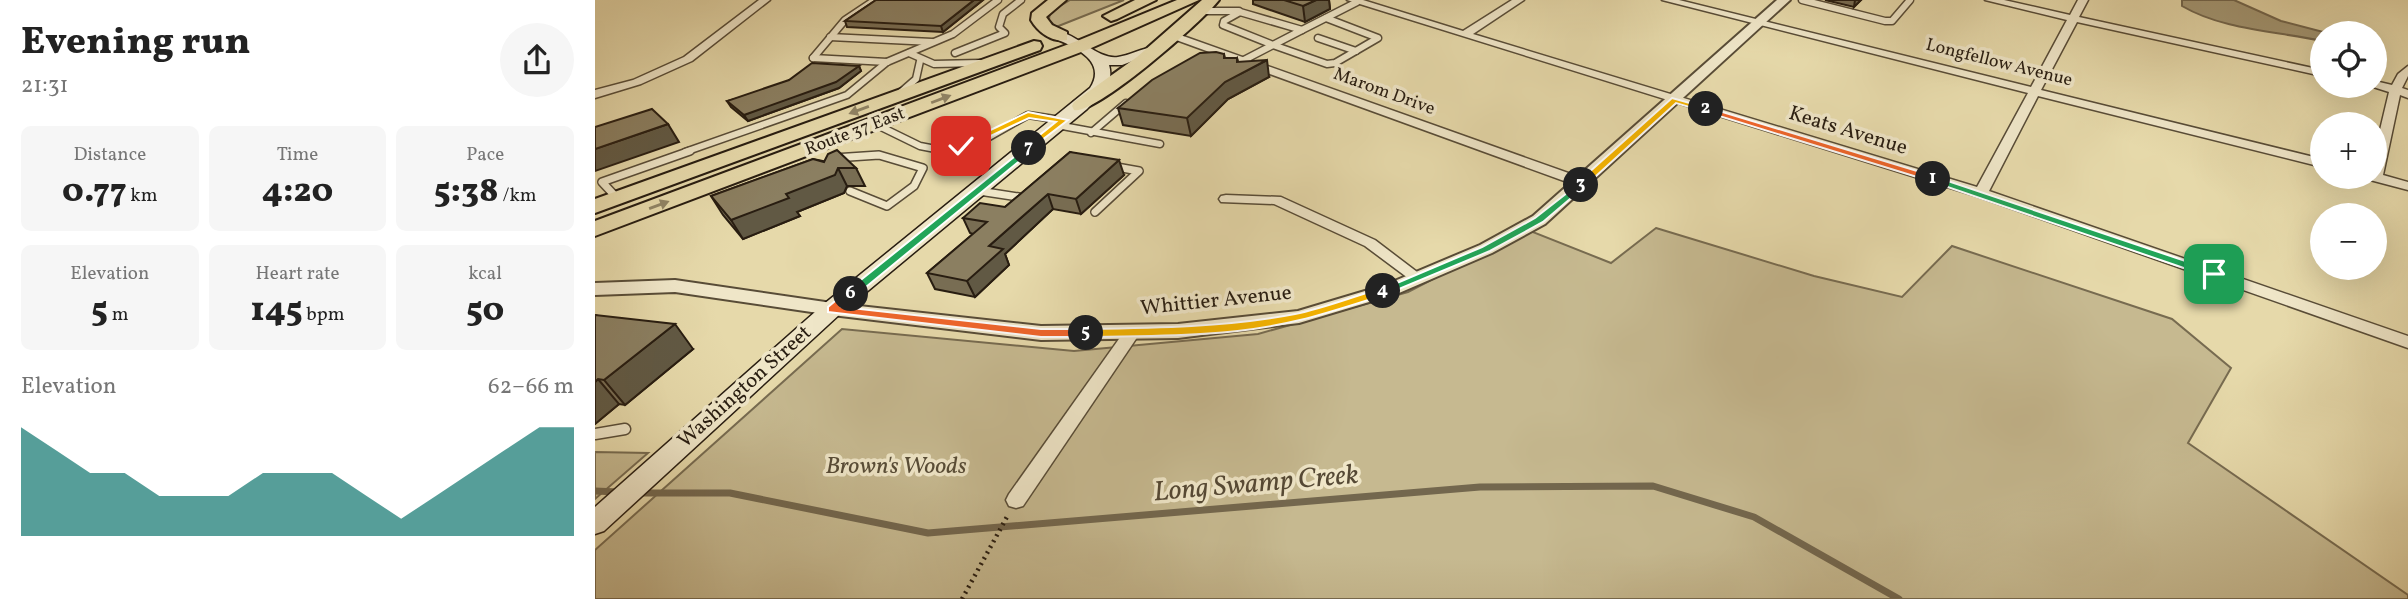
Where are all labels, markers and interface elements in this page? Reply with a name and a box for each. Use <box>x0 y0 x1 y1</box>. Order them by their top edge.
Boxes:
text: Evening run <box>21 17 251 70</box>
map controls <box>2310 21 2387 280</box>
button: locate <box>2310 21 2387 98</box>
button: share <box>500 23 574 97</box>
street label: Longfellow Avenue <box>1923 33 2075 93</box>
street label: Marom Drive <box>1330 62 1438 122</box>
text: 21:31 <box>21 70 68 102</box>
pin: 2 <box>1689 92 1723 126</box>
one-way arrow <box>930 94 951 105</box>
text: 2 <box>1701 95 1710 121</box>
street label: Keats Avenue <box>1785 99 1911 163</box>
street label: Route 37 East <box>801 101 909 163</box>
one-way arrow <box>849 105 870 116</box>
button: + <box>2310 112 2387 189</box>
pin <box>931 116 991 176</box>
icon: check <box>942 127 980 165</box>
pin: 7 <box>1011 130 1047 166</box>
text: 7 <box>1024 134 1033 160</box>
text: Distance <box>73 142 146 168</box>
text: Time <box>277 142 318 168</box>
text: Pace <box>466 142 504 168</box>
pin: 1 <box>1915 162 1951 196</box>
text: 1 <box>1929 165 1936 191</box>
text: 0.77 <box>62 168 127 216</box>
text: 4:20 <box>262 168 333 216</box>
text: 5:38 <box>434 168 499 216</box>
pin: 3 <box>1563 168 1599 202</box>
text: 3 <box>1576 171 1585 197</box>
text: km <box>127 183 158 209</box>
text: /km <box>499 183 537 209</box>
one-way arrow <box>649 200 670 211</box>
button: − <box>2310 203 2387 280</box>
pin <box>2184 244 2244 304</box>
icon: arrive <box>2195 255 2233 293</box>
text: Elevation <box>70 261 149 287</box>
text: Heart rate <box>256 261 339 287</box>
text: kcal <box>468 261 502 287</box>
pin: 4 <box>1365 274 1401 308</box>
pin: 6 <box>833 276 869 312</box>
text: 4 <box>1377 277 1388 303</box>
street label: Whittier Avenue <box>1139 279 1293 323</box>
text: 6 <box>845 280 856 306</box>
text: 5 <box>91 287 108 335</box>
text: 145 <box>251 287 303 335</box>
text: 50 <box>466 287 504 335</box>
text: m <box>108 302 129 328</box>
text: bpm <box>303 302 344 328</box>
pin: 5 <box>1069 316 1103 350</box>
street label: Washington Street <box>672 319 818 455</box>
text: 5 <box>1081 319 1090 345</box>
text: Elevation <box>21 371 117 403</box>
text: 62–66 m <box>488 371 574 403</box>
park label: Brown's Woods <box>825 450 967 484</box>
water label: Long Swamp Creek <box>1152 456 1360 512</box>

